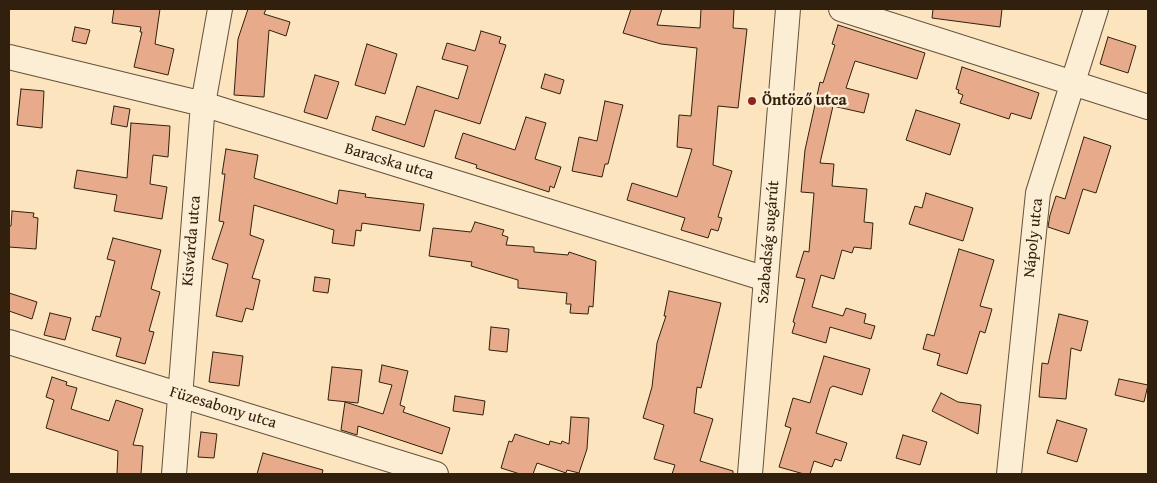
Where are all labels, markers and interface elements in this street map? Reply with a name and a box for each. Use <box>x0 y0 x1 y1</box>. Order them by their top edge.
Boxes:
place label: Öntöző utca <box>762 91 847 111</box>
marker: Öntöző utca <box>746 95 758 107</box>
street label: Baracska utca <box>342 139 436 185</box>
street label: Szabadság sugárút <box>754 180 784 304</box>
street label: Kisvárda utca <box>178 195 206 287</box>
street label: Nápoly utca <box>1020 197 1048 279</box>
street label: Füzesabony utca <box>167 383 279 433</box>

